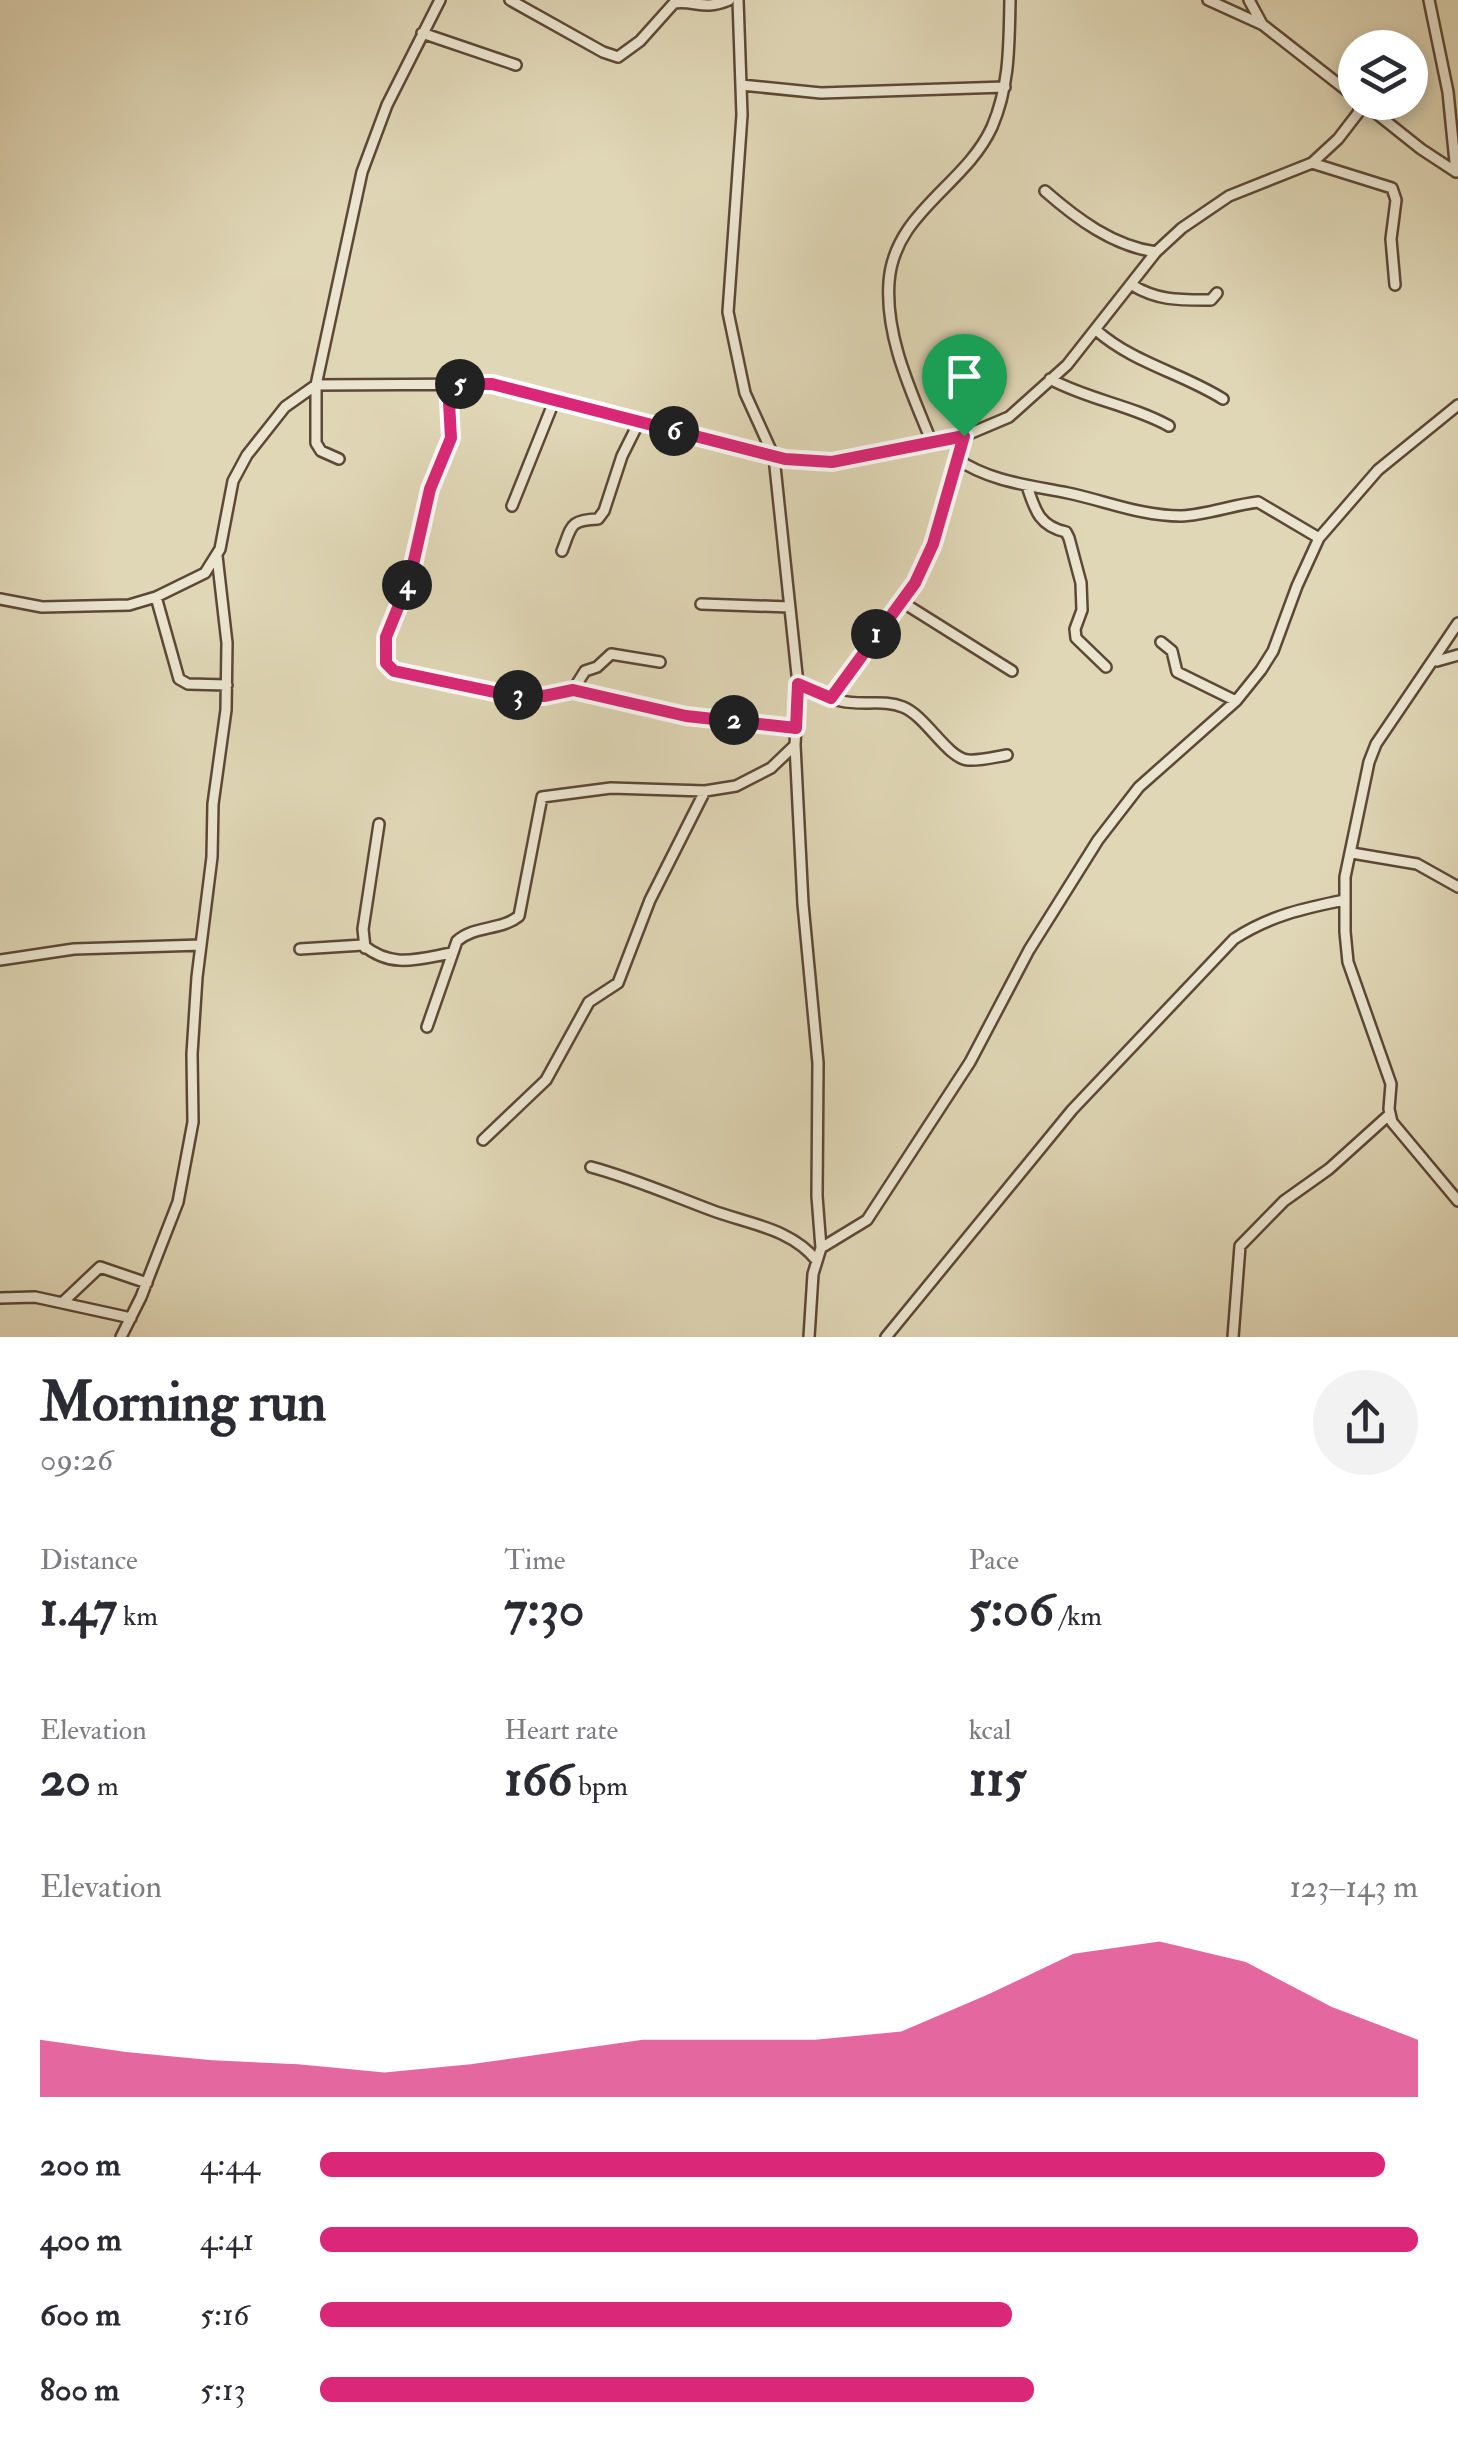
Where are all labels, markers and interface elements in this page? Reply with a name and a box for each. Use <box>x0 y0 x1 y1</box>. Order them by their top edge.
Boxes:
map controls <box>1338 30 1428 120</box>
button: layers <box>1338 30 1428 120</box>
pin <box>922 334 1007 437</box>
icon: arrive <box>937 349 992 404</box>
pin: 5 <box>435 359 485 409</box>
text: 5 <box>454 366 466 401</box>
pin: 6 <box>649 406 699 456</box>
text: 6 <box>667 413 681 448</box>
pin: 4 <box>382 560 432 610</box>
text: 4 <box>399 567 415 602</box>
pin: 1 <box>851 609 901 659</box>
text: 1 <box>871 616 881 651</box>
pin: 3 <box>493 670 543 720</box>
text: 3 <box>513 677 523 712</box>
pin: 2 <box>709 695 759 745</box>
text: 2 <box>727 702 741 737</box>
text: Morning run <box>40 1368 326 1437</box>
button: share <box>1313 1370 1418 1475</box>
text: 09:26 <box>40 1440 113 1480</box>
text: Distance <box>40 1543 138 1578</box>
text: Time <box>504 1543 566 1578</box>
text: Pace <box>969 1543 1019 1578</box>
text: 1.47 <box>40 1578 117 1641</box>
text: 7:30 <box>504 1578 584 1641</box>
text: 5:06 <box>969 1578 1054 1641</box>
text: km <box>117 1599 158 1634</box>
text: /km <box>1054 1599 1102 1634</box>
text: Elevation <box>40 1713 147 1748</box>
text: Heart rate <box>504 1713 618 1748</box>
text: kcal <box>969 1713 1012 1748</box>
text: 20 <box>40 1748 91 1811</box>
text: 166 <box>504 1748 572 1811</box>
text: 115 <box>969 1748 1026 1811</box>
text: m <box>91 1769 119 1804</box>
text: bpm <box>572 1769 628 1804</box>
text: Elevation <box>40 1867 162 1907</box>
text: 123–143 m <box>1289 1867 1418 1907</box>
text: 200 m <box>40 2145 121 2185</box>
text: 4:44 <box>200 2145 260 2185</box>
text: 400 m <box>40 2220 122 2260</box>
text: 4:41 <box>200 2220 254 2260</box>
text: 600 m <box>40 2295 121 2335</box>
text: 5:16 <box>200 2295 249 2335</box>
text: 800 m <box>40 2370 119 2410</box>
text: 5:13 <box>200 2370 246 2410</box>

